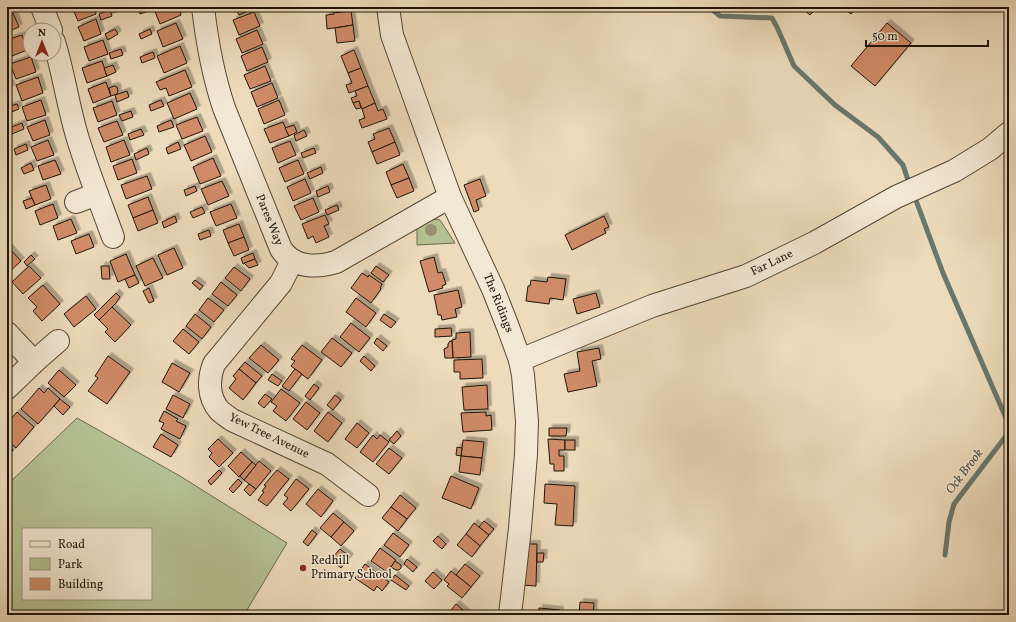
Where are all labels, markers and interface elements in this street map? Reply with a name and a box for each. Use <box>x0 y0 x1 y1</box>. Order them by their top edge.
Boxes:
north arrow <box>22 22 62 62</box>
scale bar <box>866 22 988 48</box>
text: N <box>38 26 46 41</box>
text: 50 m <box>872 29 898 45</box>
street label: Pares Way <box>251 192 287 249</box>
street label: Far Lane <box>748 246 796 280</box>
street label: The Ridings <box>479 271 517 335</box>
street label: Yew Tree Avenue <box>226 410 312 463</box>
water label: Ock Brook <box>942 446 988 498</box>
legend <box>22 528 152 600</box>
text: Road <box>58 537 85 553</box>
place label: Redhill Primary School <box>311 553 392 583</box>
text: Park <box>58 557 83 573</box>
marker: Redhill Primary School <box>298 563 308 573</box>
text: Building <box>58 577 103 593</box>

